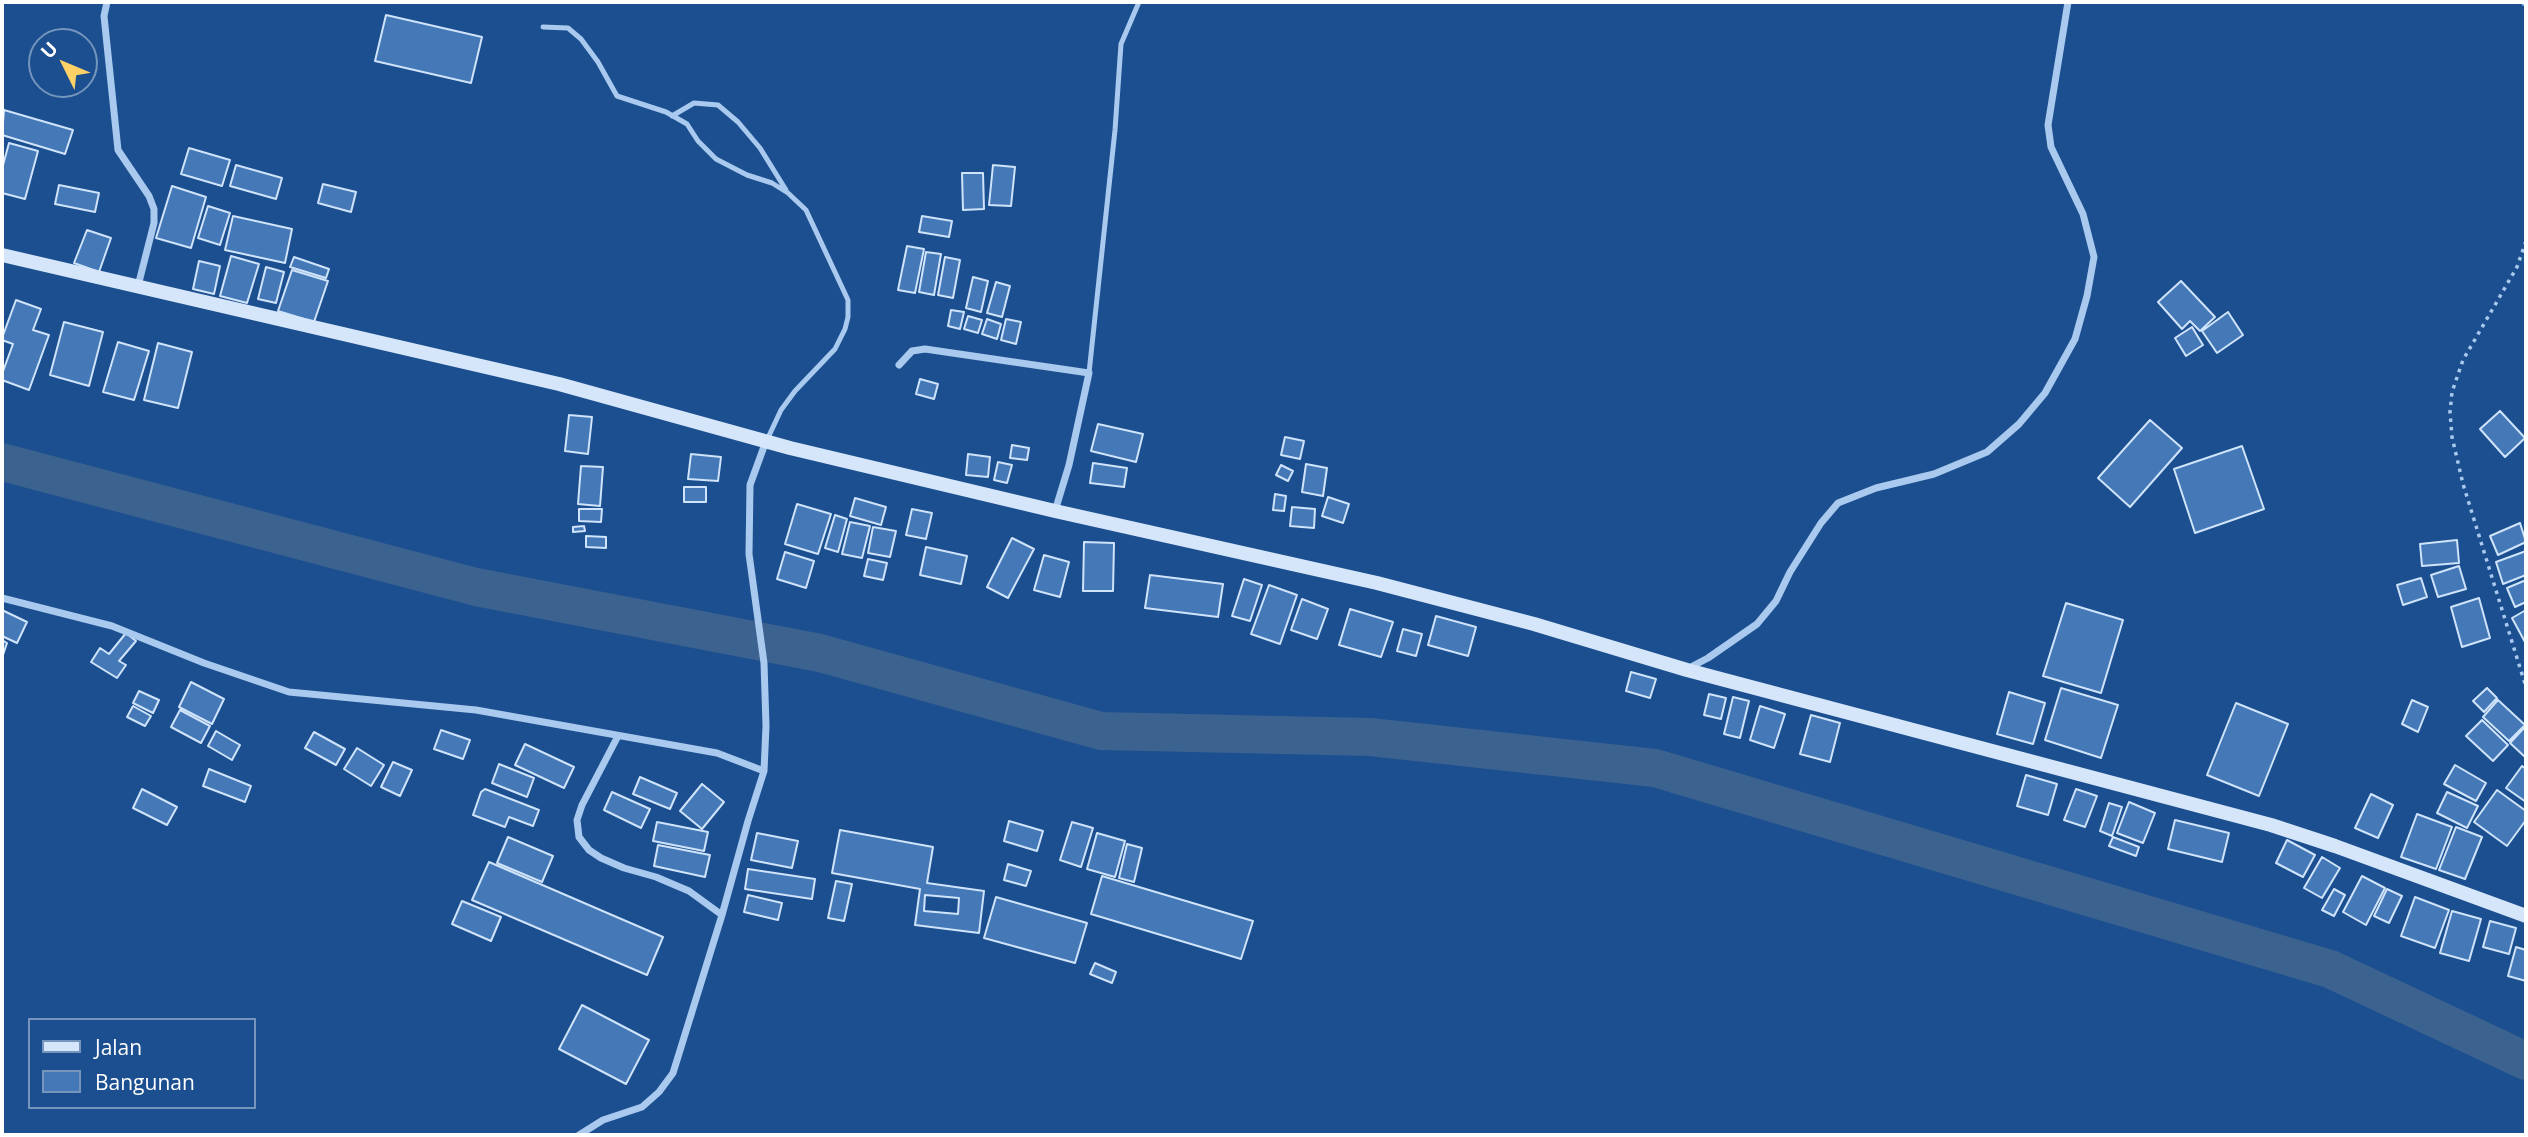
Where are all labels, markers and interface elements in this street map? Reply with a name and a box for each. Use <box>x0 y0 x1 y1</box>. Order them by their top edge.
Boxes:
north arrow <box>28 28 98 98</box>
text: U <box>35 36 64 64</box>
legend <box>28 1018 256 1109</box>
text: Jalan <box>95 1033 142 1061</box>
text: Bangunan <box>95 1068 195 1096</box>

